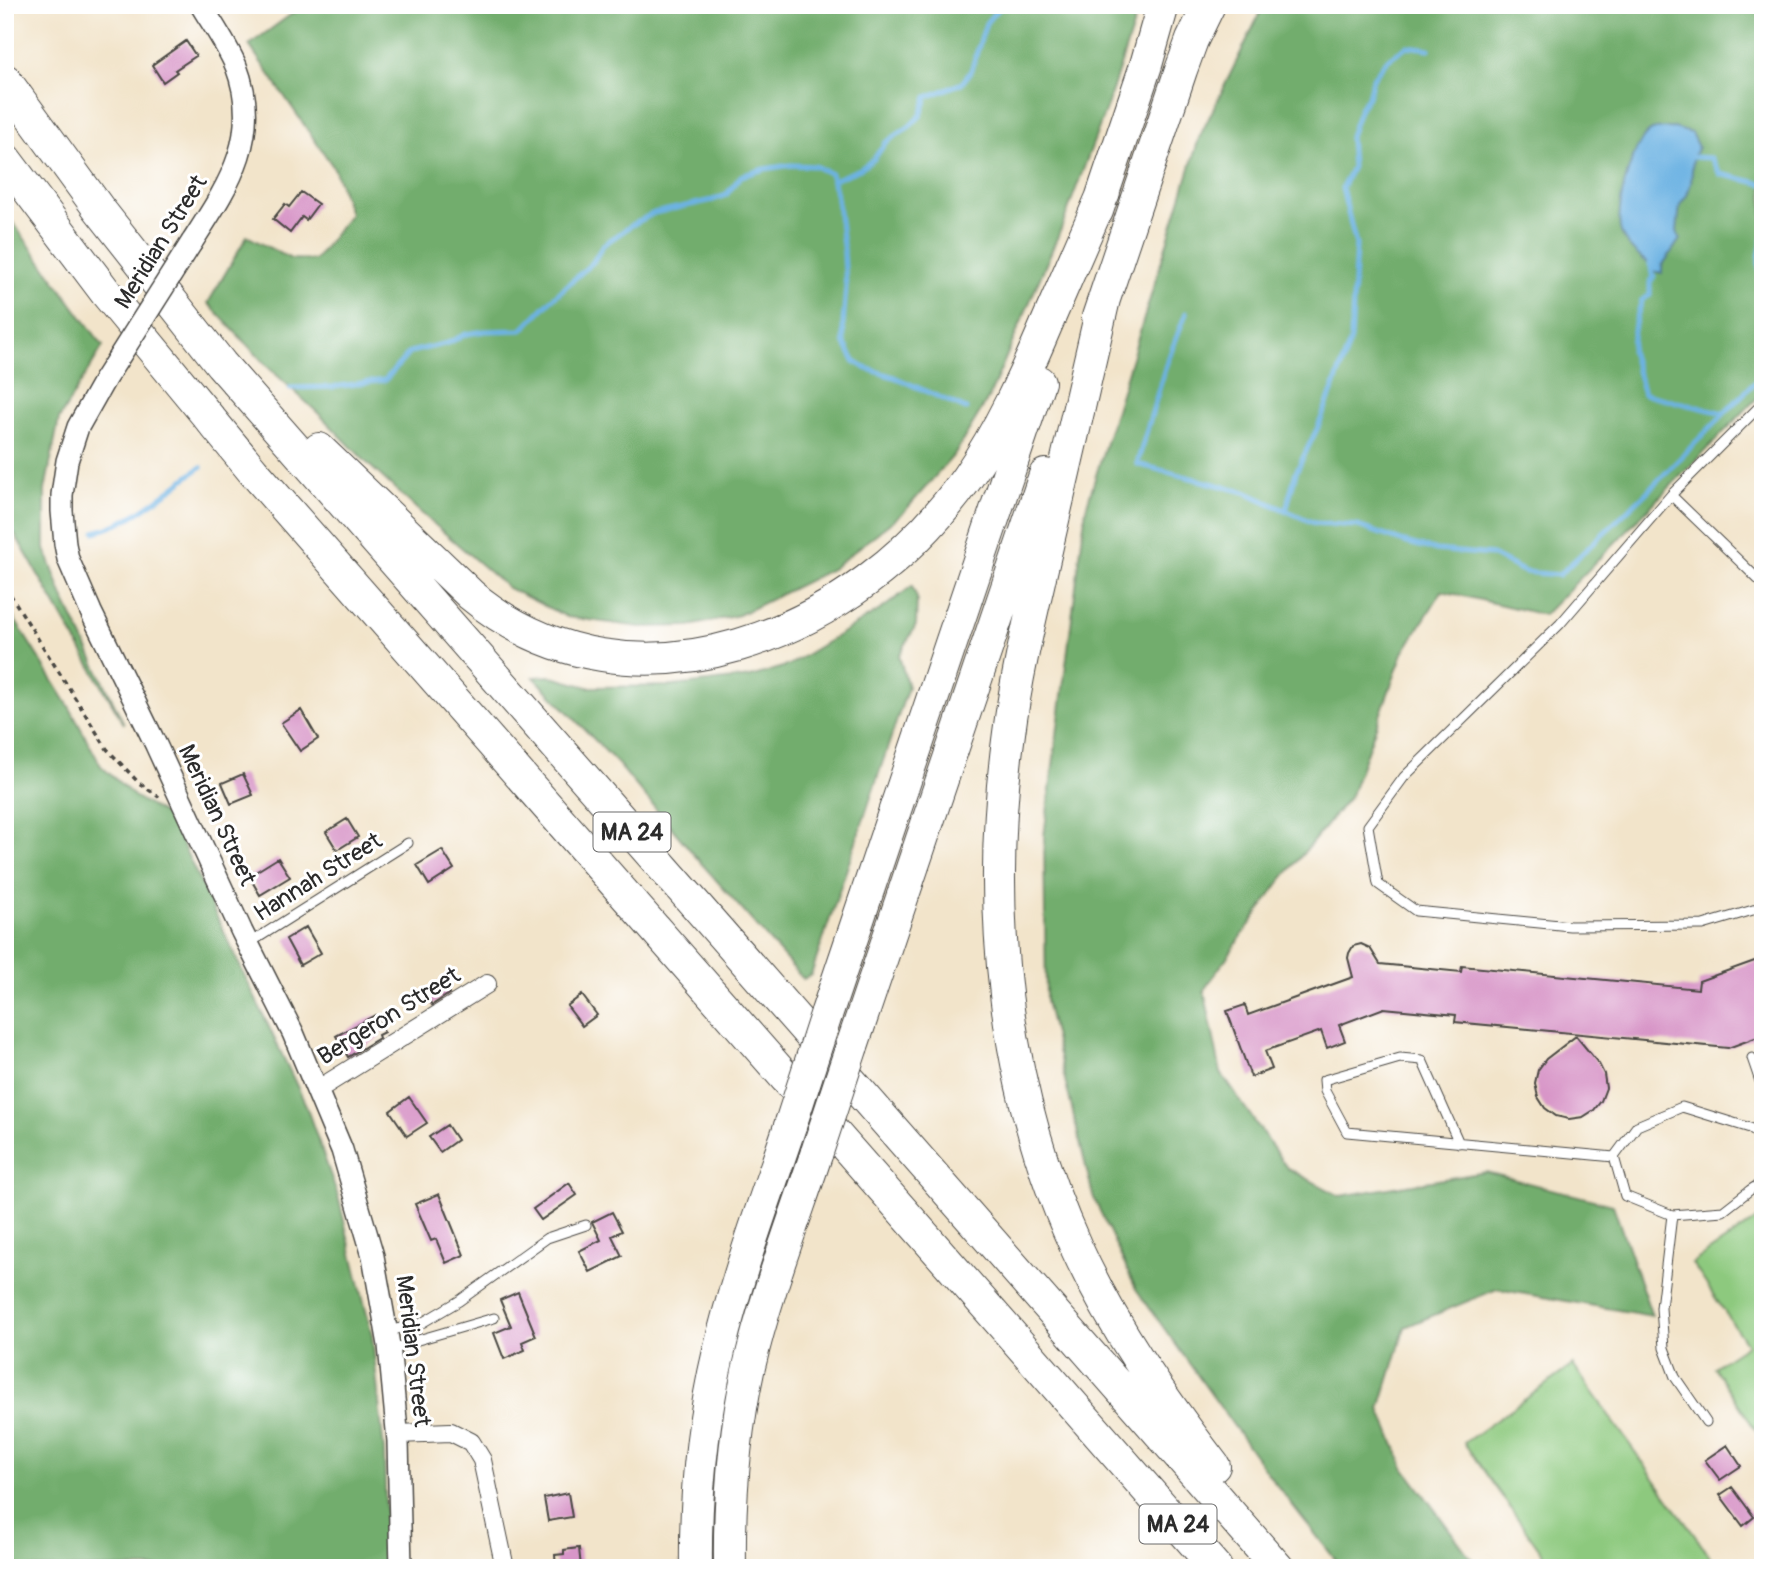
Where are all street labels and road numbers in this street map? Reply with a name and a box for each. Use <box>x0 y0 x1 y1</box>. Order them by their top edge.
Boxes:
street label: Meridian Street <box>108 169 214 314</box>
street label: Meridian Street <box>172 740 262 890</box>
road number: MA 24 <box>594 812 670 852</box>
street label: Hannah Street <box>249 826 388 928</box>
street label: Bergeron Street <box>312 960 466 1071</box>
street label: Meridian Street <box>389 1274 437 1429</box>
road number: MA 24 <box>1140 1504 1216 1544</box>

